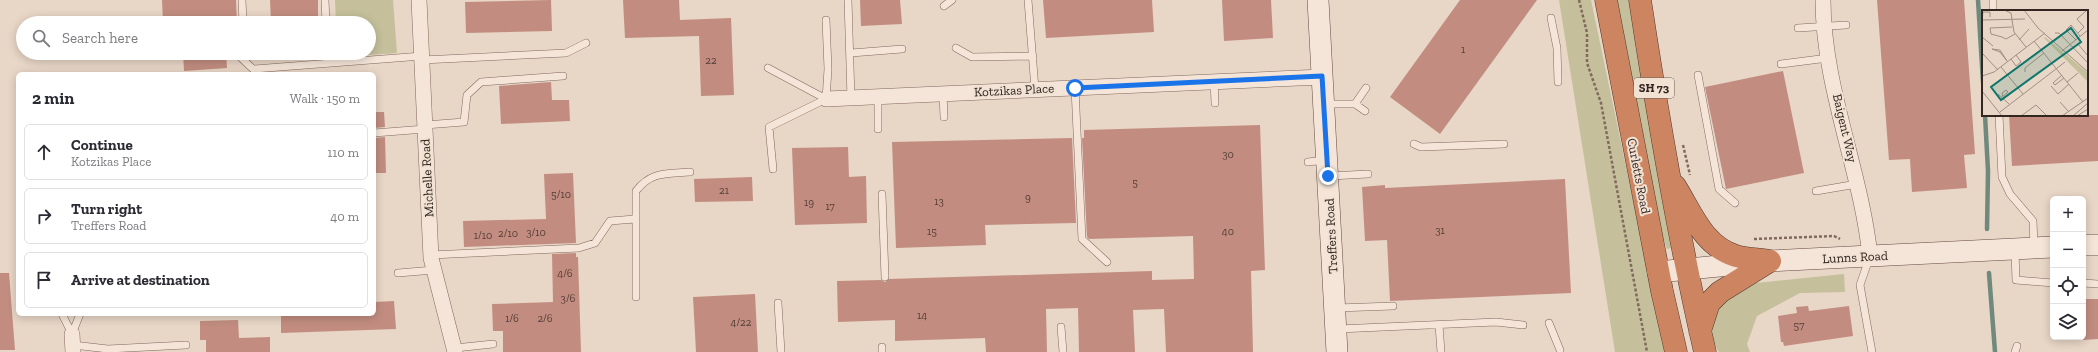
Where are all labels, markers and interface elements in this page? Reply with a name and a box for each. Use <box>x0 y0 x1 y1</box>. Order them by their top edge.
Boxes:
inset map <box>1982 10 2088 116</box>
search box <box>16 16 376 60</box>
icon: search <box>30 27 52 49</box>
text: Search here <box>62 29 138 47</box>
house number: 1 <box>1461 43 1466 56</box>
house number: 22 <box>705 54 717 67</box>
road number: SH 73 <box>1634 78 1674 98</box>
route start <box>1066 79 1084 97</box>
street label: Kotzikas Place <box>974 80 1054 100</box>
text: 2 min <box>32 88 74 108</box>
text: Walk · 150 m <box>290 91 360 106</box>
street label: Baigent Way <box>1830 92 1860 164</box>
text: Continue <box>71 136 133 154</box>
street label: Curletts Road <box>1624 137 1654 215</box>
street label: Michelle Road <box>417 138 437 218</box>
icon: ahead <box>33 141 55 163</box>
text: 110 m <box>327 145 359 160</box>
house number: 30 <box>1222 148 1234 161</box>
text: Kotzikas Place <box>71 154 151 169</box>
route end <box>1319 167 1337 185</box>
house number: 5 <box>1132 176 1138 189</box>
house number: 21 <box>719 184 730 197</box>
house number: 5/10 <box>551 188 571 201</box>
house number: 9 <box>1025 191 1031 204</box>
house number: 13 <box>934 195 944 208</box>
house number: 19 <box>804 196 814 209</box>
map controls <box>2050 196 2086 340</box>
button: + <box>2050 196 2086 232</box>
street label: Treffers Road <box>1322 198 1340 274</box>
text: Turn right <box>71 200 142 218</box>
house number: 17 <box>825 200 835 213</box>
icon: right <box>33 205 55 227</box>
text: 40 m <box>330 209 359 224</box>
text: Treffers Road <box>71 218 147 233</box>
house number: 31 <box>1435 224 1446 237</box>
house number: 15 <box>927 225 937 238</box>
house number: 40 <box>1222 225 1234 238</box>
house number: 3/10 <box>526 226 546 239</box>
house number: 2/10 <box>498 227 518 240</box>
house number: 1/10 <box>474 229 492 242</box>
button: − <box>2050 232 2086 268</box>
street label: Lunns Road <box>1822 248 1888 266</box>
house number: 4/6 <box>557 267 573 280</box>
button: locate <box>2050 268 2086 304</box>
icon: arrive <box>33 269 55 291</box>
text: Arrive at destination <box>71 271 210 289</box>
house number: 3/6 <box>561 292 576 305</box>
button: layers <box>2050 304 2086 340</box>
house number: 14 <box>917 309 927 322</box>
house number: 1/6 <box>505 312 519 325</box>
house number: 2/6 <box>537 312 553 325</box>
house number: 4/22 <box>731 316 752 329</box>
house number: 57 <box>1794 319 1804 332</box>

